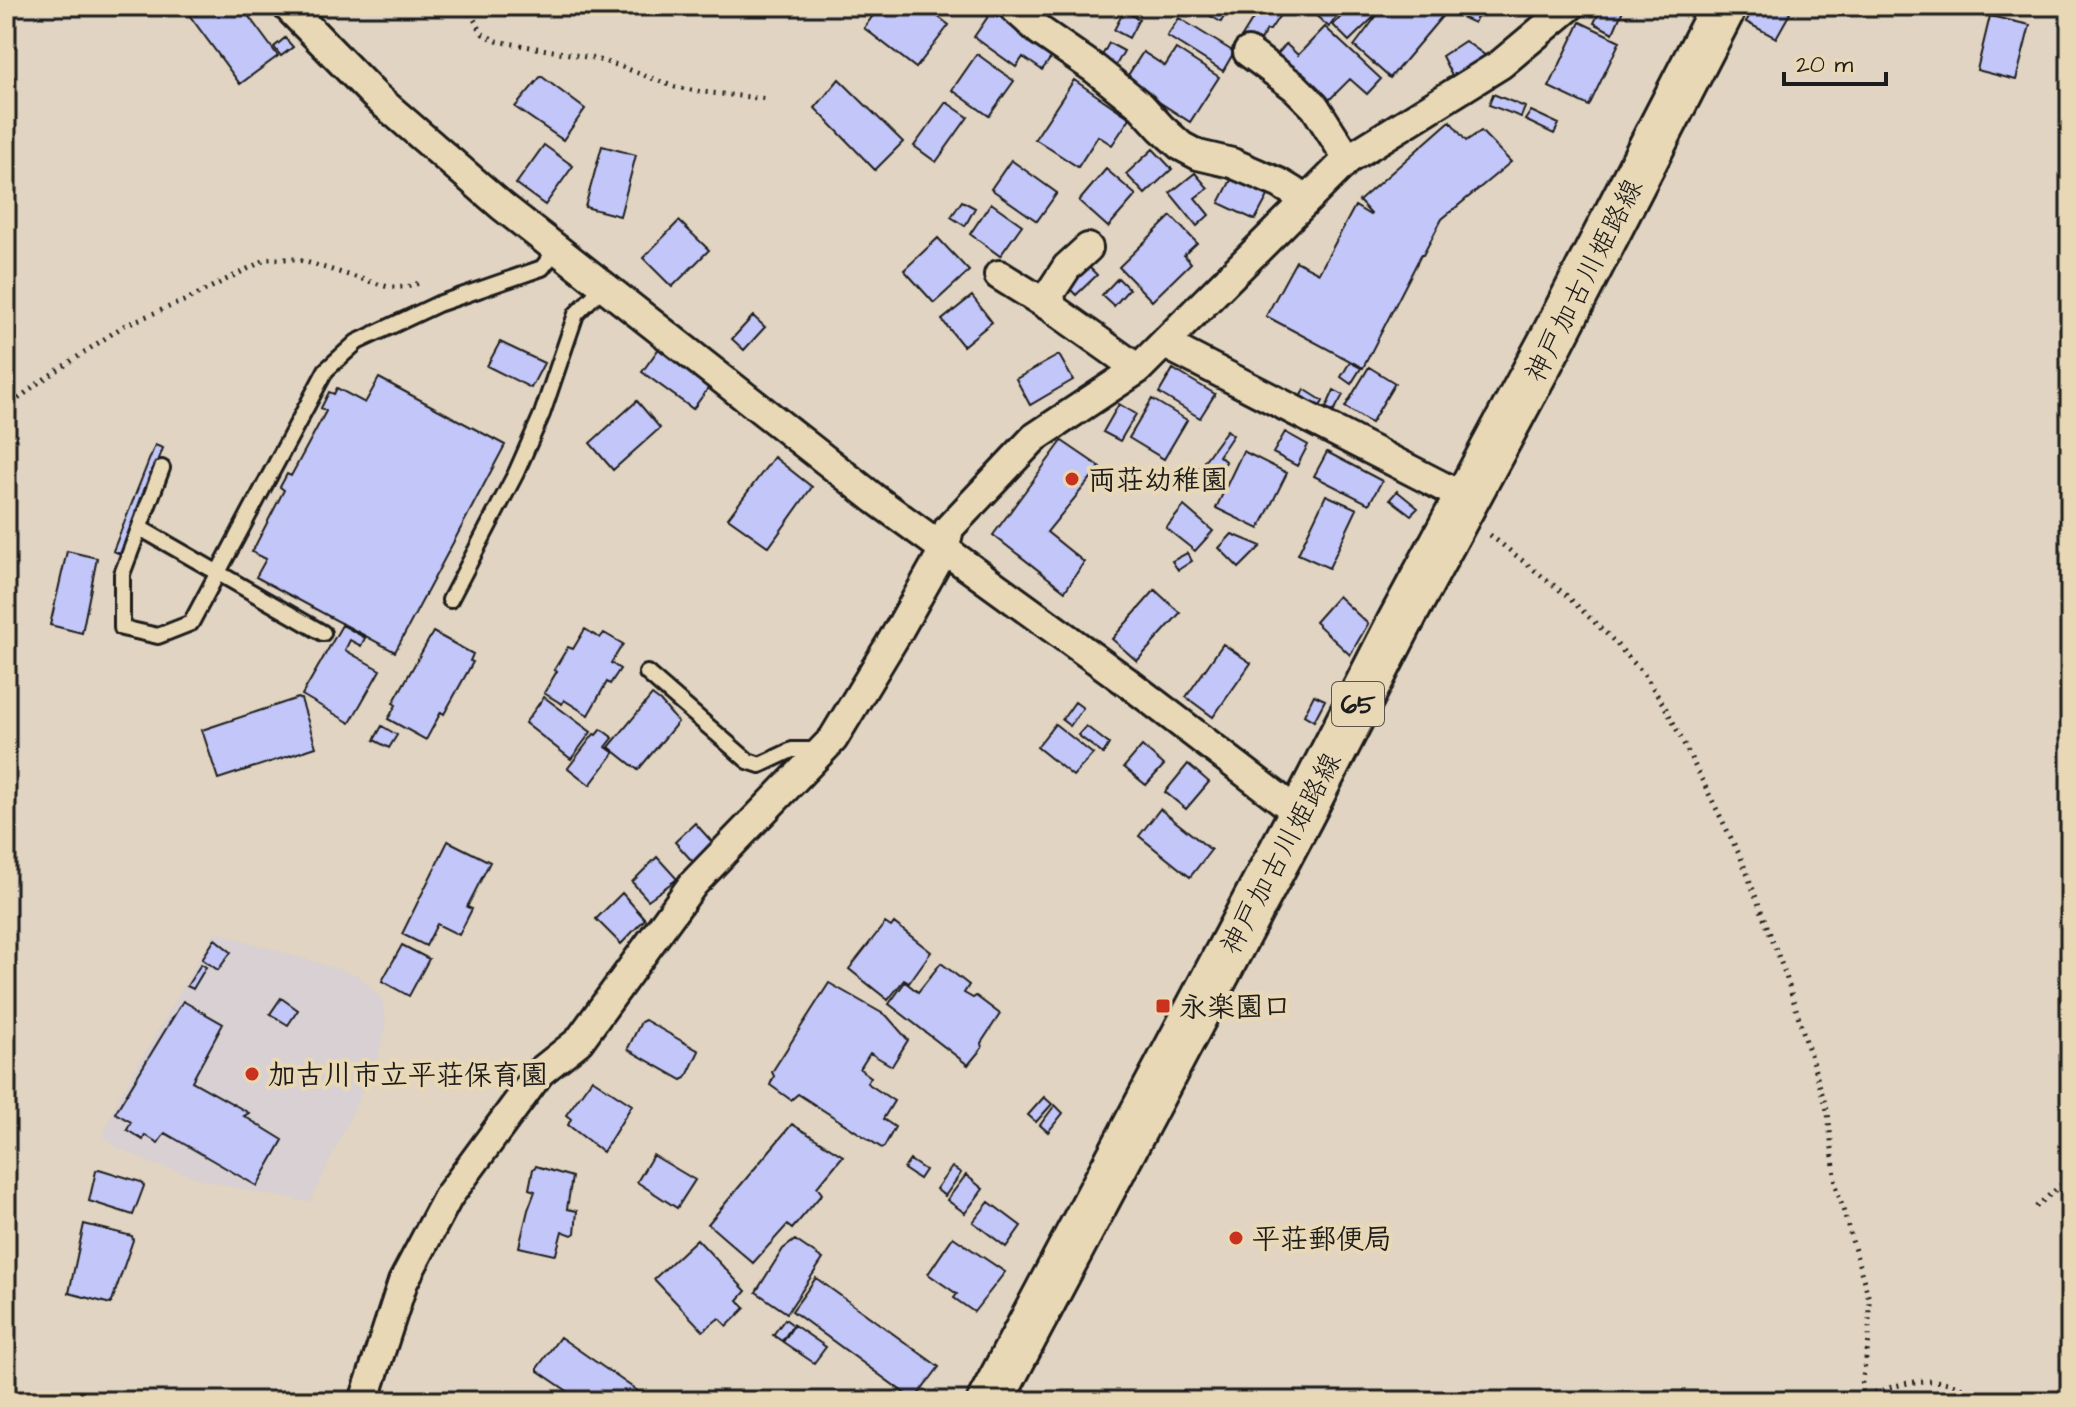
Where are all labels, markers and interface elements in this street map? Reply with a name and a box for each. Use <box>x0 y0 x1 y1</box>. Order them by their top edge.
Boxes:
scale bar <box>1784 36 1886 86</box>
text: 20 m <box>1796 48 1853 82</box>
street label: 神戸加古川姫路線 <box>1516 172 1653 389</box>
place label: 両荘幼稚園 <box>1088 461 1228 500</box>
marker: 両荘幼稚園 <box>1063 470 1081 488</box>
road number: 65 <box>1332 682 1384 726</box>
street label: 神戸加古川姫路線 <box>1212 746 1351 962</box>
place label: 永楽園口 <box>1179 988 1291 1027</box>
marker: 永楽園口 <box>1154 997 1172 1015</box>
place label: 加古川市立平荘保育園 <box>268 1056 548 1095</box>
marker: 加古川市立平荘保育園 <box>243 1065 261 1083</box>
place label: 平荘郵便局 <box>1252 1220 1392 1259</box>
marker: 平荘郵便局 <box>1227 1229 1245 1247</box>

